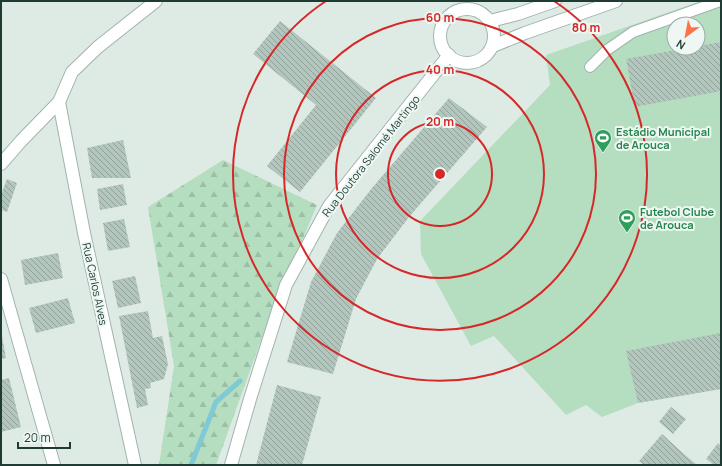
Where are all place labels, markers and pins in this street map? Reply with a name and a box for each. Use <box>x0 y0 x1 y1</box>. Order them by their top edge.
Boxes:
place label: Estádio Municipal de Arouca <box>616 124 710 152</box>
sports icon: Estádio Municipal de Arouca <box>593 128 613 153</box>
centre of rings <box>433 167 447 181</box>
place label: Futebol Clube de Arouca <box>640 204 714 232</box>
sports icon: Futebol Clube de Arouca <box>617 208 637 233</box>

